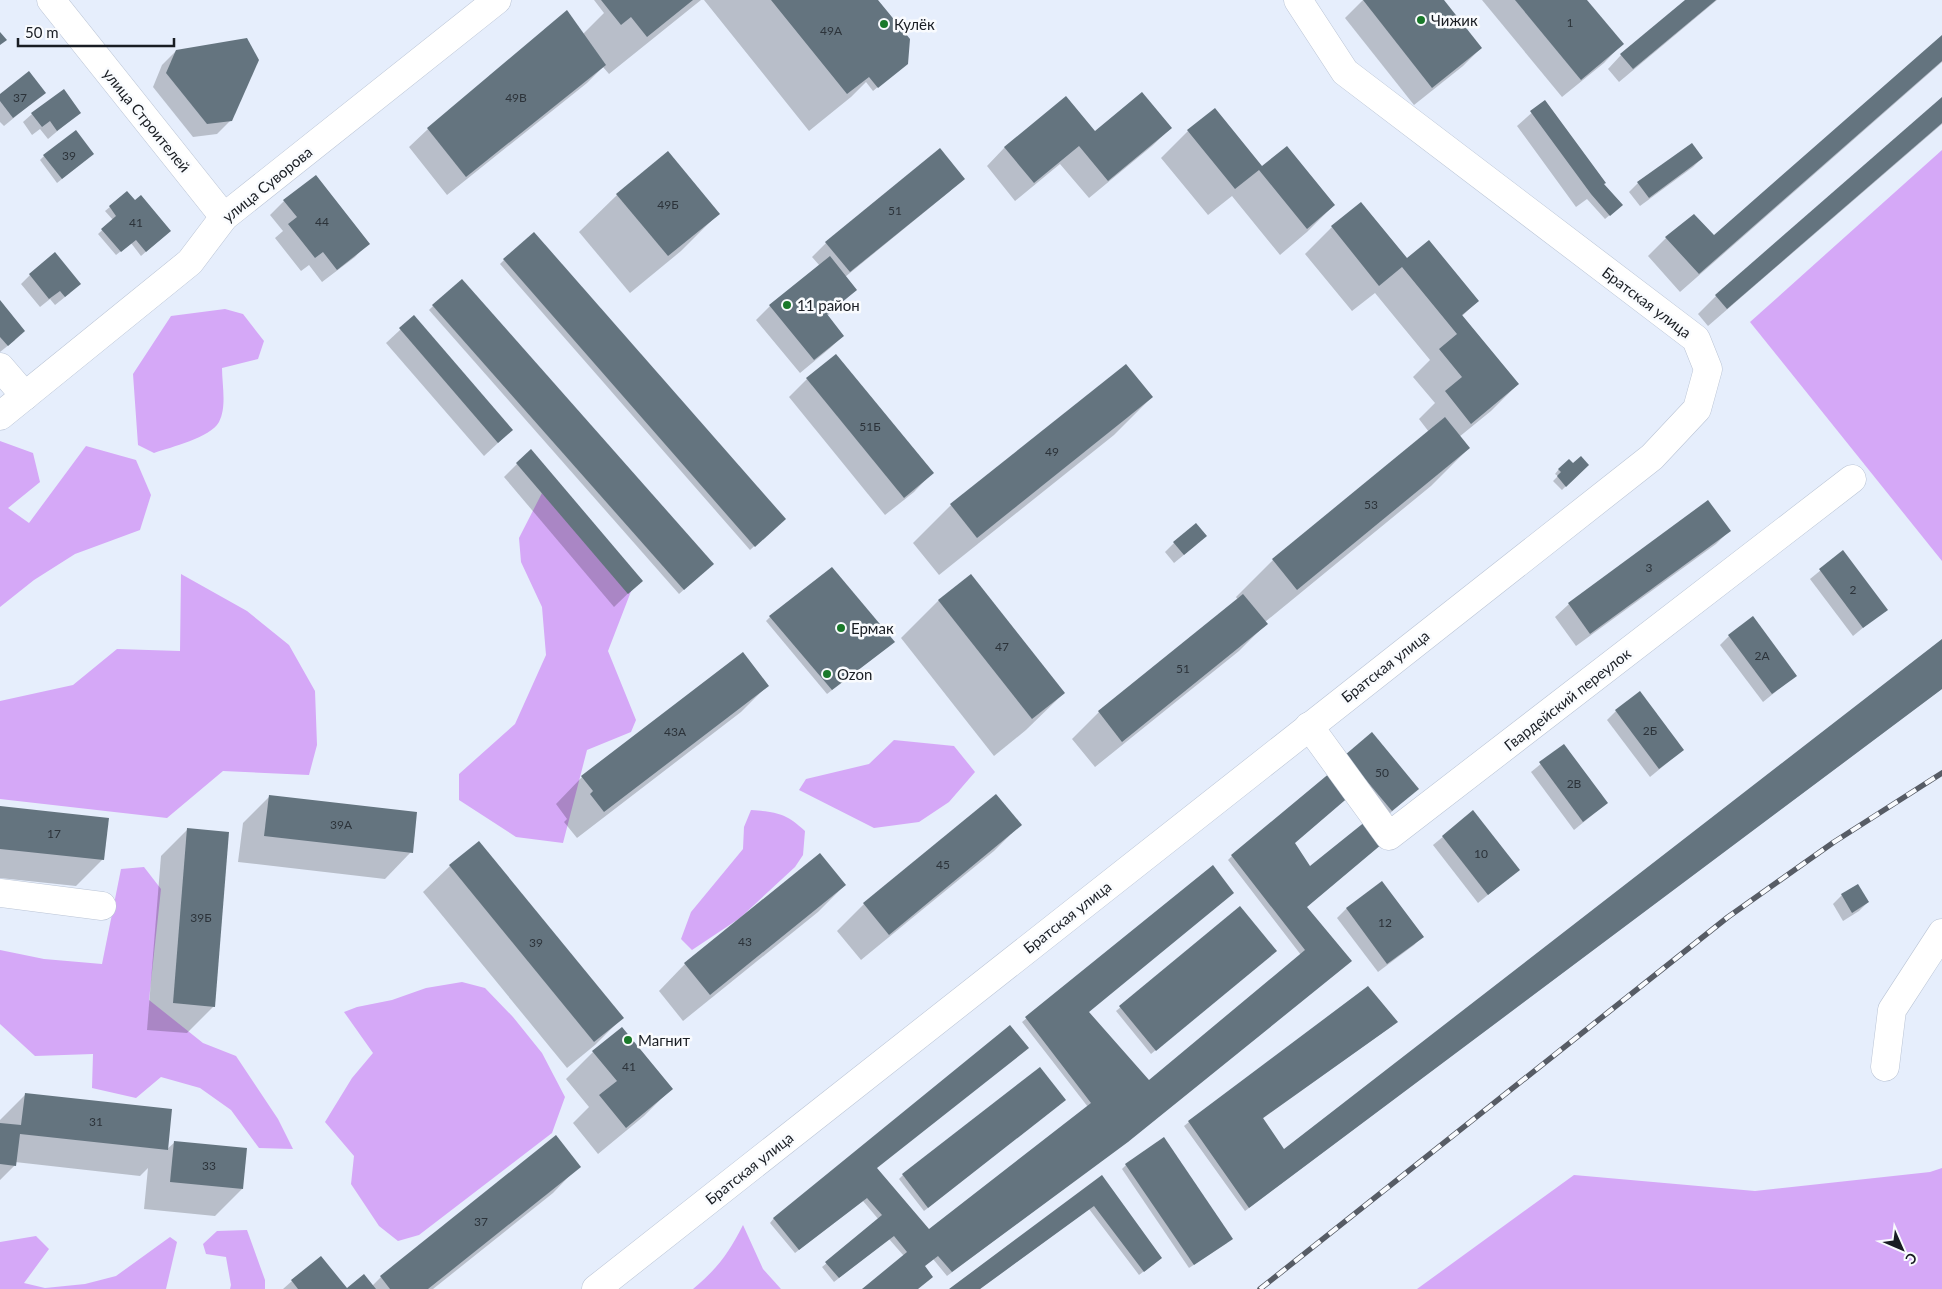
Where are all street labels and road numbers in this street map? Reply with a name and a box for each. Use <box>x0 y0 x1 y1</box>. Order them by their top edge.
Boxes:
street label: улица Строителей <box>100 65 194 175</box>
street label: улица Суворова <box>219 142 315 226</box>
street label: Братская улица <box>1599 263 1695 341</box>
street label: Братская улица <box>1337 626 1433 706</box>
street label: Гвардейский переулок <box>1500 644 1634 754</box>
street label: Братская улица <box>1019 877 1115 957</box>
street label: Братская улица <box>701 1128 797 1208</box>

